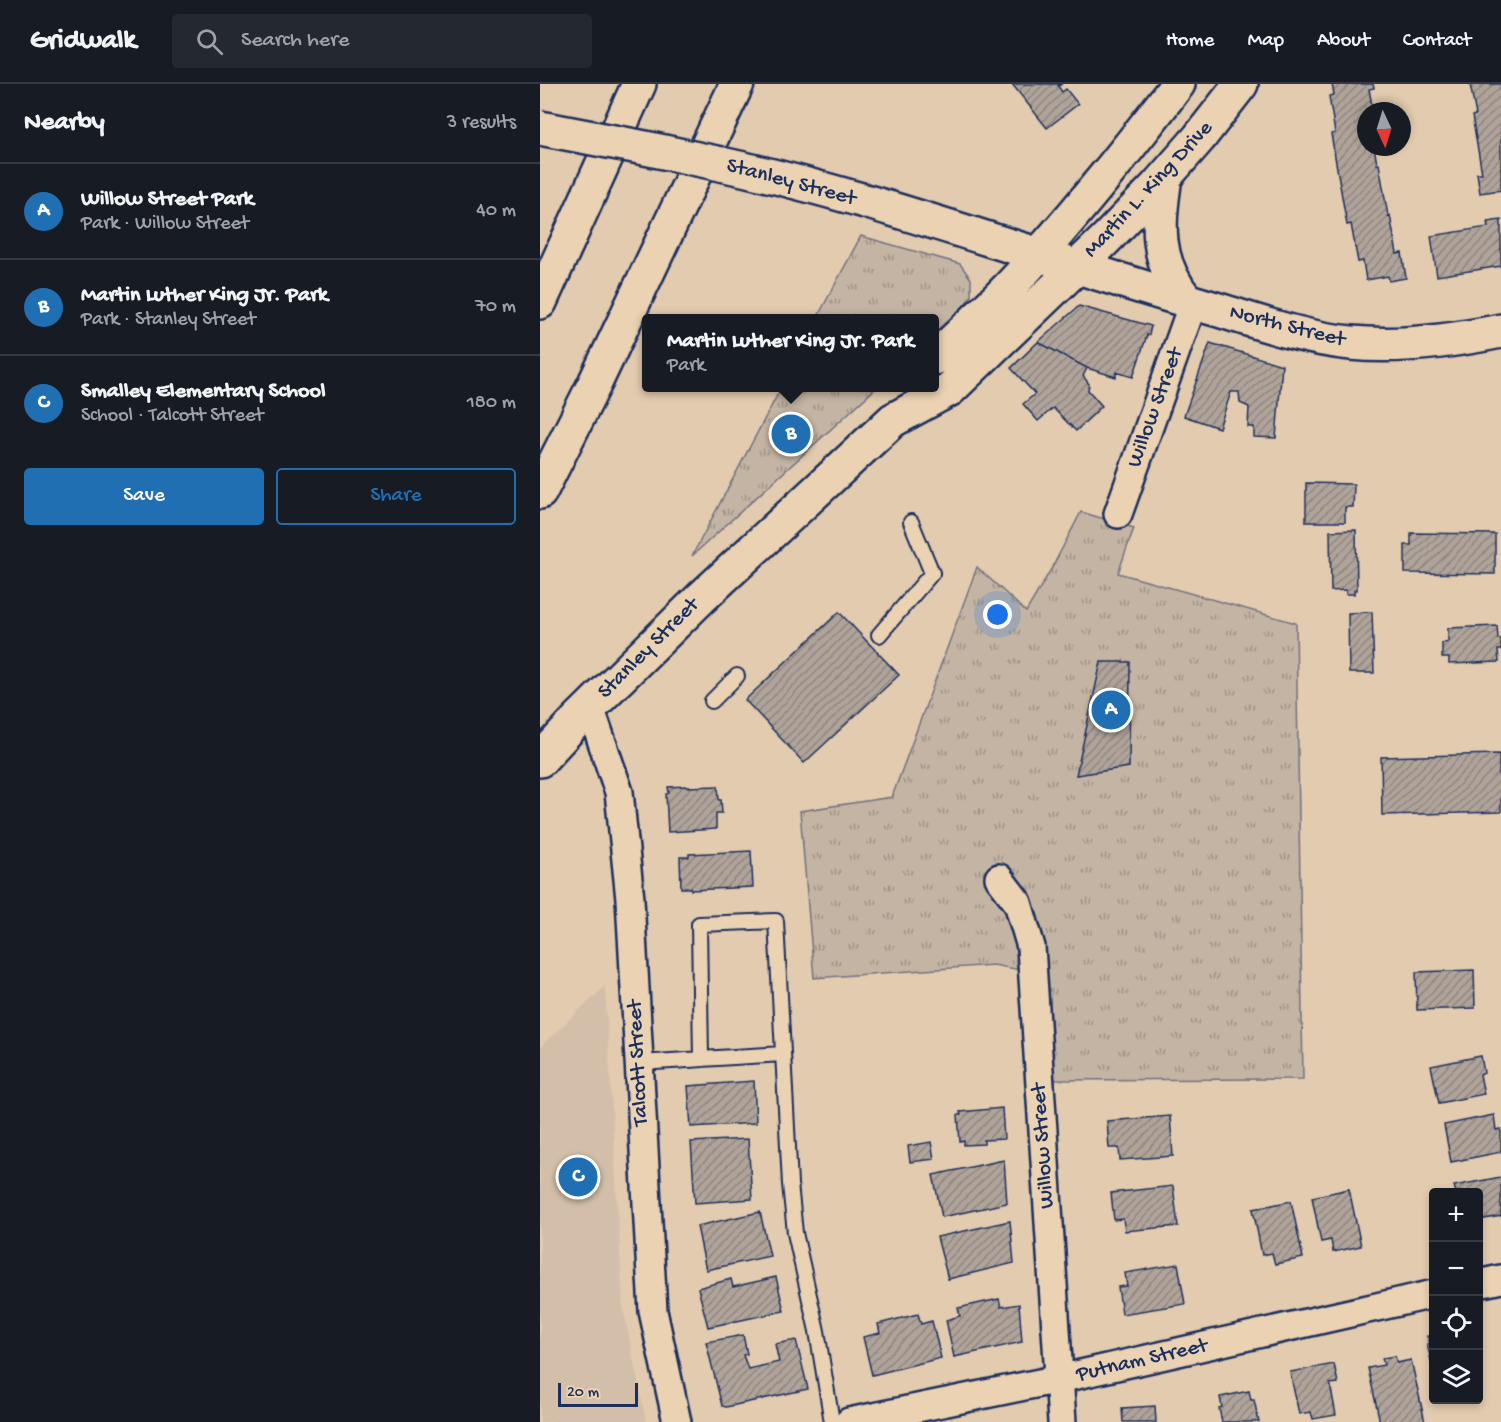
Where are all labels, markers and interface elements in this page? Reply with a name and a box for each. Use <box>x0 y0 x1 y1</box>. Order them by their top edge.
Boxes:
search box <box>172 14 592 68</box>
text: Gridwalk <box>30 25 136 58</box>
icon: search <box>193 25 226 58</box>
text: Search here <box>241 28 349 54</box>
text: Home <box>1166 29 1214 54</box>
text: Map <box>1247 29 1284 54</box>
text: About <box>1317 29 1370 54</box>
text: Contact <box>1403 29 1471 54</box>
north arrow <box>1357 102 1411 156</box>
text: Nearby <box>24 108 105 139</box>
text: 3 results <box>447 112 516 135</box>
street label: Martin L. King Drive <box>1079 116 1220 264</box>
street label: Stanley Street <box>724 153 860 213</box>
text: Willow Street Park <box>81 187 254 213</box>
text: A <box>38 200 49 223</box>
text: 40 m <box>476 200 516 223</box>
text: Park · Willow Street <box>81 213 249 236</box>
text: Martin Luther King Jr. Park <box>81 283 328 309</box>
text: B <box>38 296 49 319</box>
text: 70 m <box>475 296 516 319</box>
street label: North Street <box>1226 300 1349 354</box>
text: Park · Stanley Street <box>81 309 256 332</box>
popup <box>642 314 939 392</box>
text: Martin Luther King Jr. Park <box>667 329 914 355</box>
street label: Willow Street <box>1122 343 1190 471</box>
text: Park <box>667 355 705 378</box>
text: Smalley Elementary School <box>81 379 326 405</box>
text: C <box>38 392 49 415</box>
text: 180 m <box>467 392 516 415</box>
text: School · Talcott Street <box>81 405 264 428</box>
pin: B <box>772 412 810 456</box>
button: Save <box>24 468 264 525</box>
button: Share <box>276 468 516 525</box>
street label: Stanley Street <box>593 591 707 705</box>
your location <box>983 600 1012 629</box>
pin: A <box>1092 688 1130 732</box>
street label: Talcott Street <box>623 997 655 1129</box>
street label: Willow Street <box>1027 1080 1061 1210</box>
pin: C <box>558 1154 597 1200</box>
map controls <box>1429 1188 1483 1404</box>
button: + <box>1429 1188 1483 1242</box>
button: − <box>1429 1242 1483 1296</box>
button: locate <box>1429 1296 1483 1350</box>
street label: Putnam Street <box>1073 1333 1212 1389</box>
button: layers <box>1429 1350 1483 1404</box>
scale bar <box>558 1380 638 1408</box>
text: 20 m <box>567 1384 599 1403</box>

